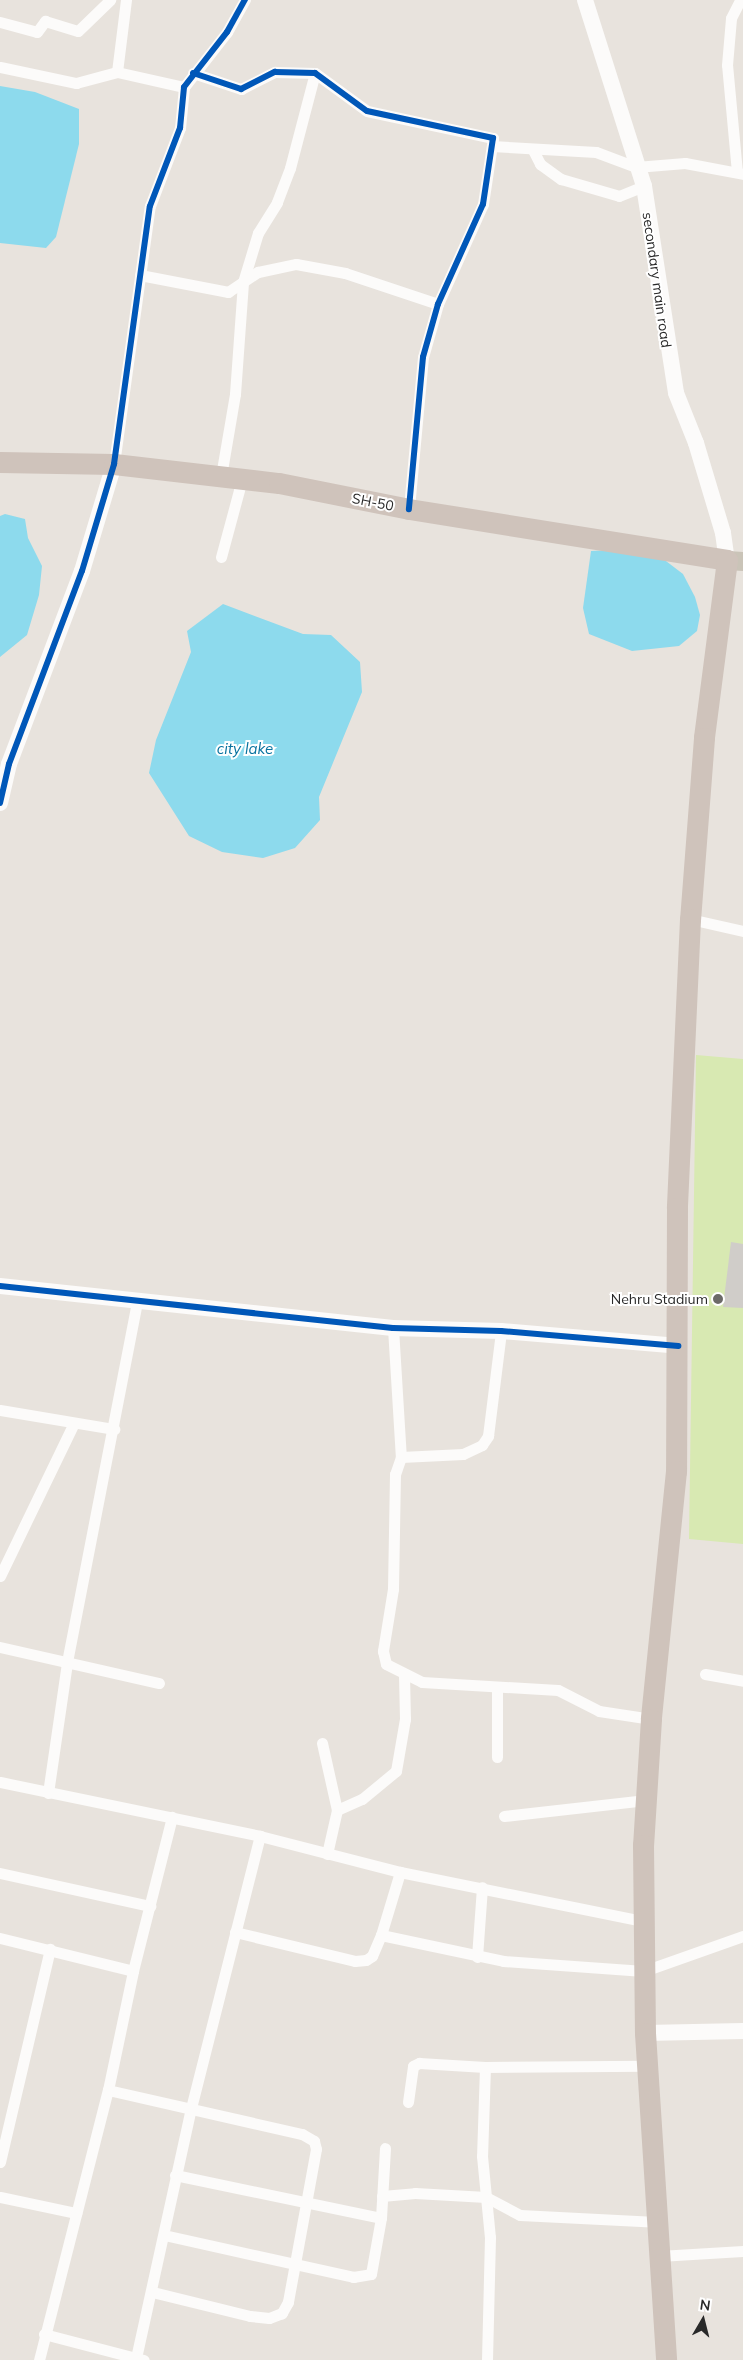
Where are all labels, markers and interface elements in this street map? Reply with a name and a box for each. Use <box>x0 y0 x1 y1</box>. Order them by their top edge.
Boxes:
street label: secondary main road <box>639 211 675 349</box>
street label: SH-50 <box>351 490 395 514</box>
water label: city lake <box>217 740 273 758</box>
place label: Nehru Stadium <box>611 1291 708 1307</box>
marker: Nehru Stadium <box>712 1293 724 1305</box>
north arrow <box>678 2295 728 2345</box>
text: N <box>699 2295 712 2315</box>

